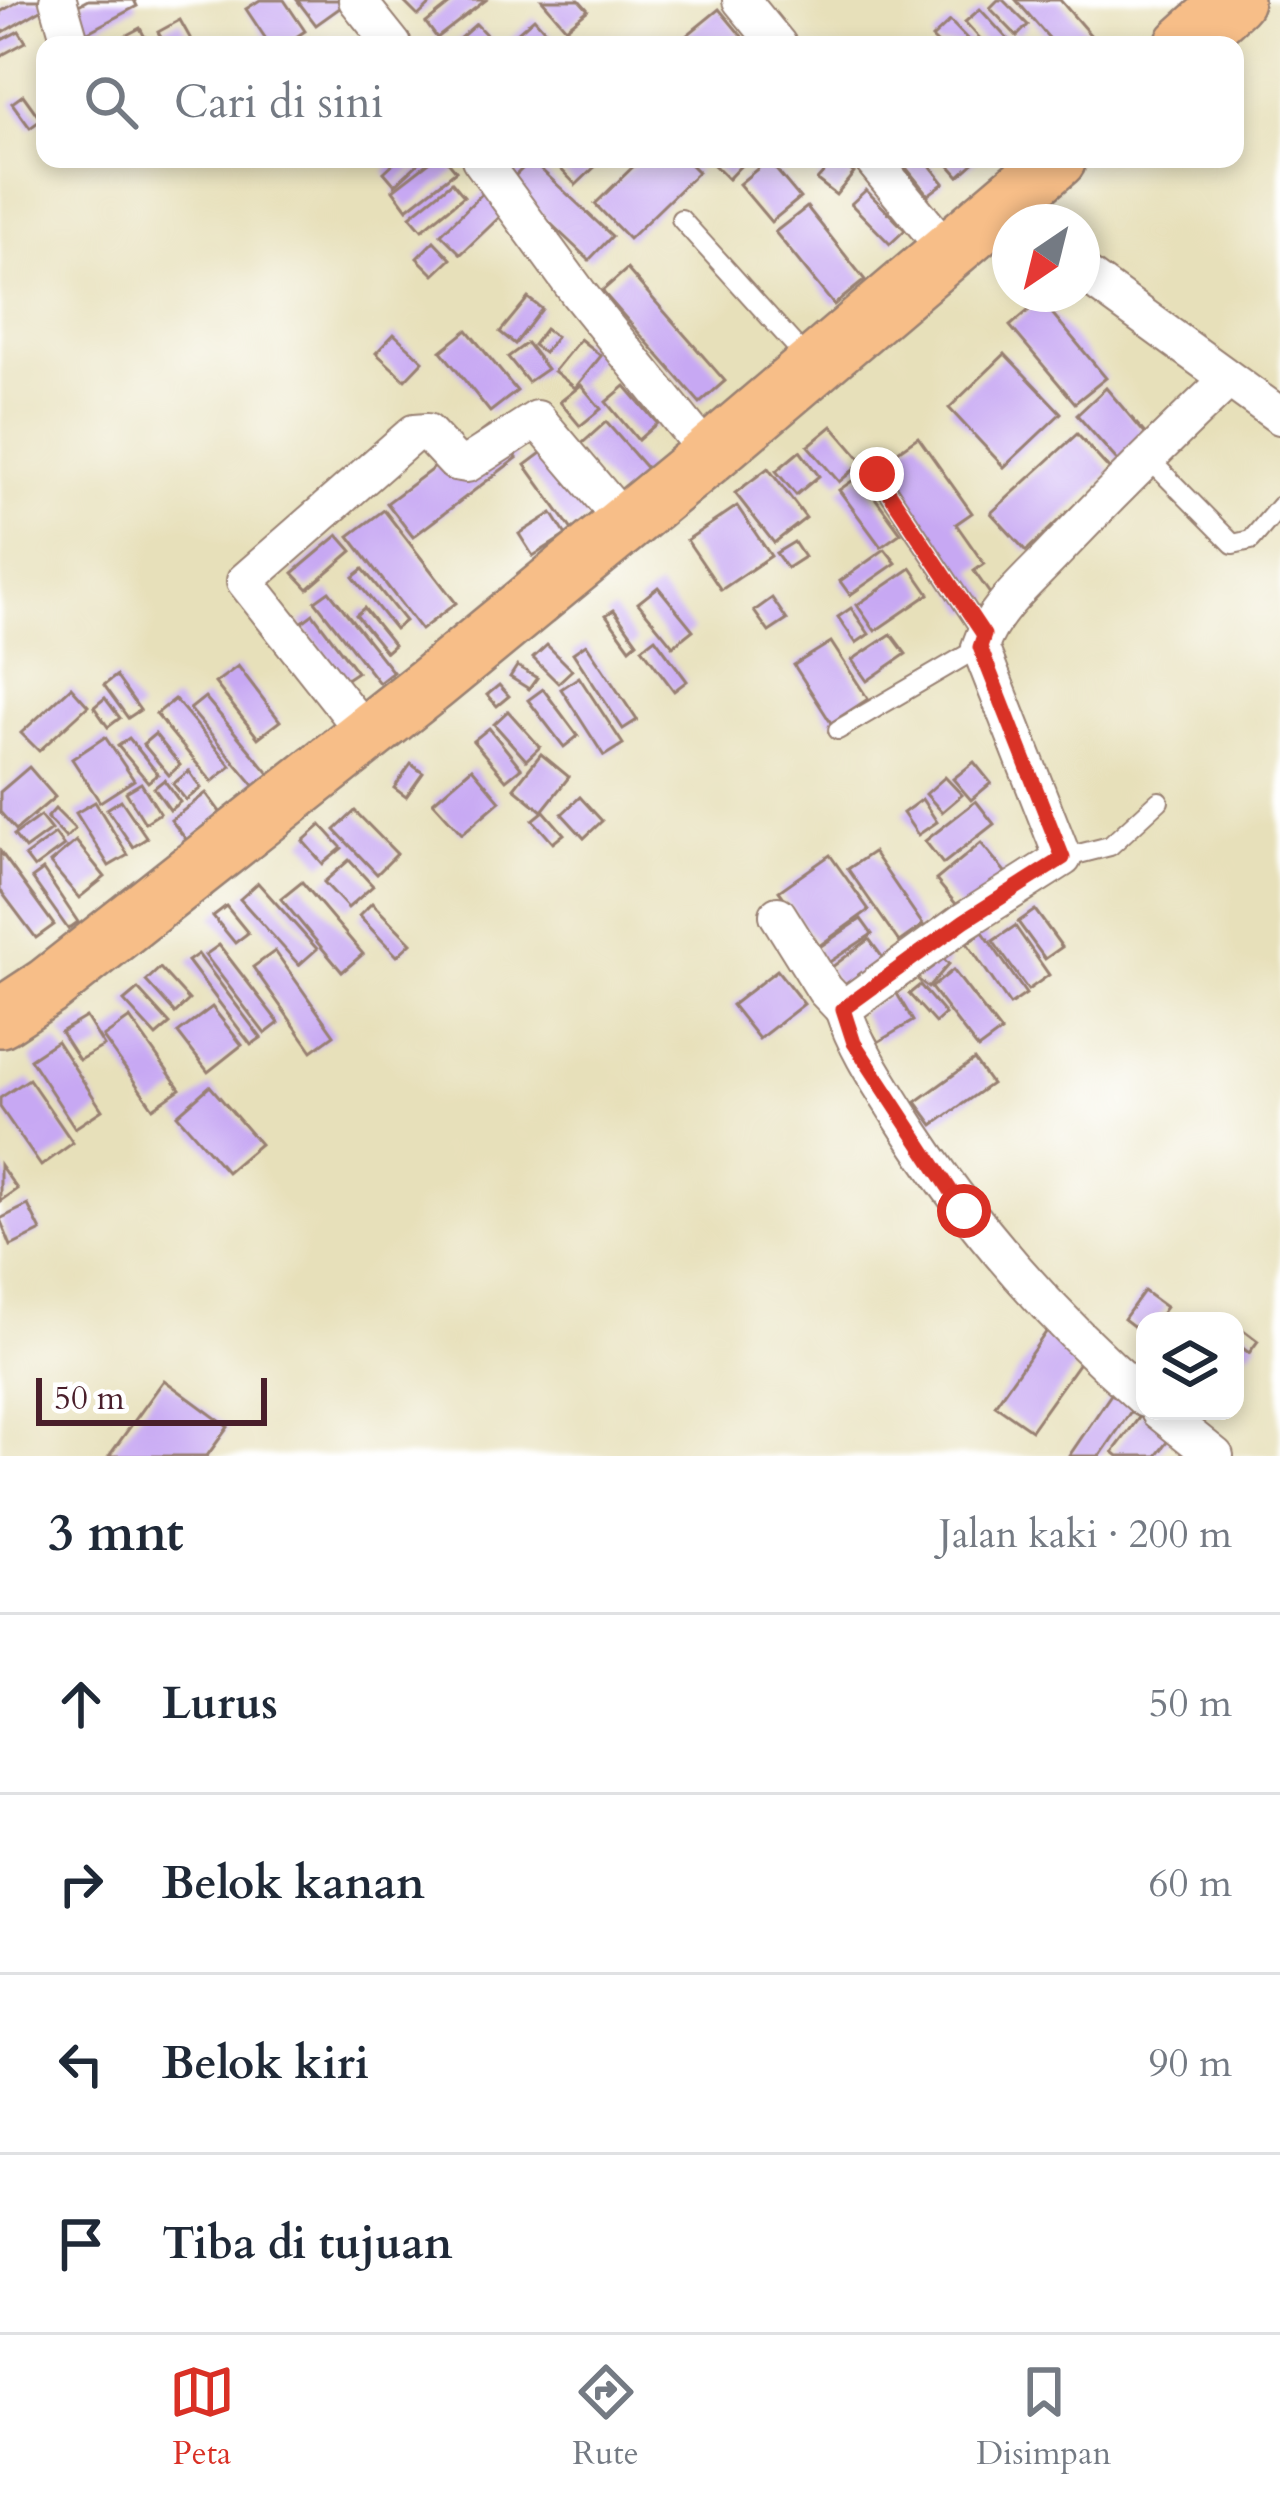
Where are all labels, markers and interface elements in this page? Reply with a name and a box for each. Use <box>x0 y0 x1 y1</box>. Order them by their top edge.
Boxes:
search box <box>36 36 1244 168</box>
icon: search <box>78 69 144 135</box>
text: Cari di sini <box>174 72 384 133</box>
north arrow <box>992 204 1100 312</box>
route end <box>850 447 904 501</box>
route start <box>937 1184 991 1238</box>
map controls <box>1136 1312 1244 1420</box>
button: layers <box>1136 1312 1244 1420</box>
scale bar <box>36 1372 267 1425</box>
text: 50 m <box>54 1376 125 1421</box>
text: 3 mnt <box>48 1499 184 1569</box>
text: Jalan kaki · 200 m <box>939 1508 1232 1561</box>
icon: ahead <box>48 1671 114 1737</box>
text: Lurus <box>162 1673 278 1734</box>
text: 50 m <box>1149 1677 1232 1730</box>
icon: right <box>48 1851 114 1917</box>
text: Belok kanan <box>162 1853 425 1914</box>
text: 60 m <box>1149 1857 1232 1910</box>
icon: left <box>48 2031 114 2097</box>
text: Belok kiri <box>162 2033 369 2094</box>
text: 90 m <box>1149 2037 1232 2090</box>
icon: arrive <box>48 2211 114 2277</box>
text: Tiba di tujuan <box>162 2213 453 2274</box>
tab: Peta <box>169 2359 235 2476</box>
tab: Rute <box>572 2359 639 2476</box>
tab: Disimpan <box>976 2359 1111 2476</box>

